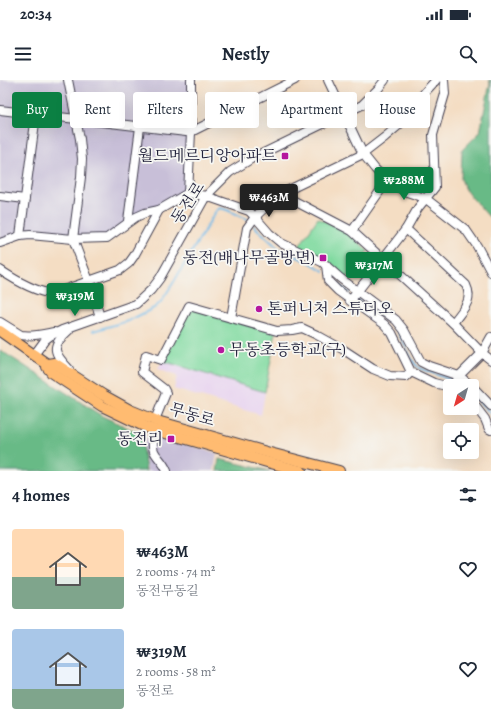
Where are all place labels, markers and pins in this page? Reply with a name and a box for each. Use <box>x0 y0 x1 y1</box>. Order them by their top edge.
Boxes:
place label: 월드메르디앙아파트 <box>138 145 278 167</box>
marker: 월드메르디앙아파트 <box>280 151 290 161</box>
pin: ₩288M <box>376 167 432 201</box>
pin: ₩463M <box>241 184 297 218</box>
place label: 동전(배나무골방면) <box>183 247 315 269</box>
pin: ₩317M <box>346 252 402 286</box>
marker: 동전(배나무골방면) <box>318 253 328 263</box>
pin: ₩319M <box>47 283 103 317</box>
place label: 톤퍼니처 스튜디오 <box>267 298 394 320</box>
marker: 톤퍼니처 스튜디오 <box>254 304 264 314</box>
place label: 무동초등학교(구) <box>229 339 346 361</box>
marker: 무동초등학교(구) <box>216 345 226 355</box>
place label: 동전리 <box>117 428 163 450</box>
marker: 동전리 <box>166 434 176 444</box>

